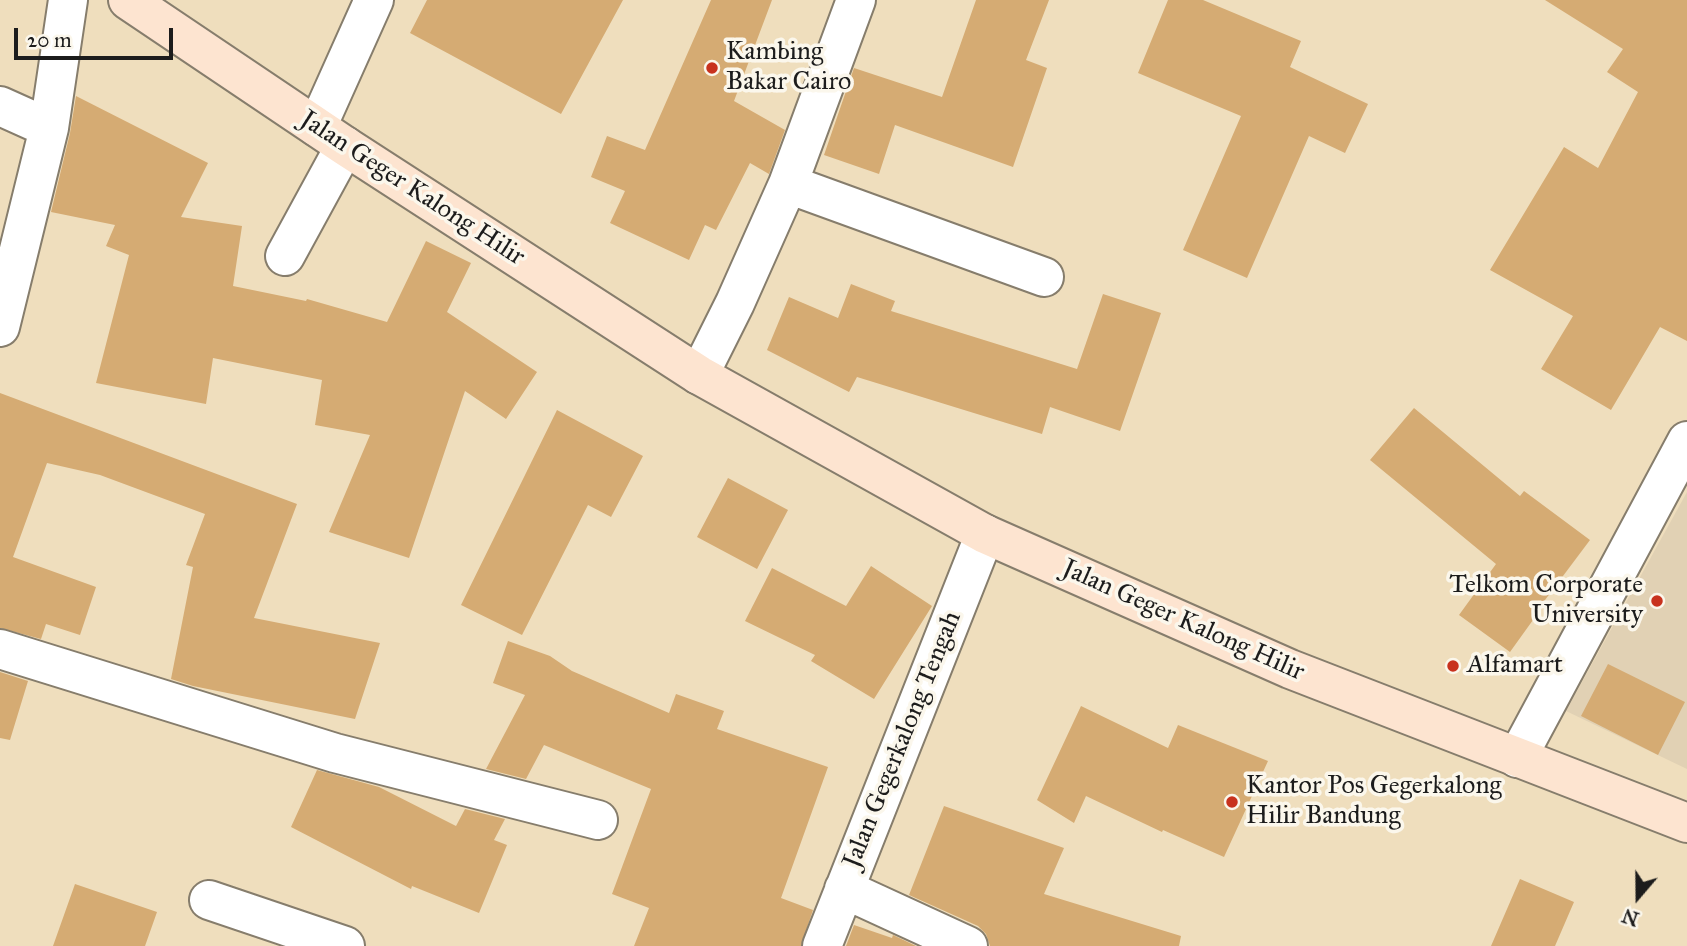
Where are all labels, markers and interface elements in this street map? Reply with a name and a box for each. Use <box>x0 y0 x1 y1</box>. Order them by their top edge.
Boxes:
scale bar <box>18 14 177 58</box>
text: 20 m <box>27 27 72 53</box>
place label: Kambing Bakar Cairo <box>726 37 851 98</box>
marker: Kambing Bakar Cairo <box>704 60 720 76</box>
street label: Jalan Geger Kalong Hilir <box>294 105 530 273</box>
street label: Jalan Geger Kalong Hilir <box>1057 554 1309 688</box>
place label: Telkom Corporate University <box>1449 570 1643 632</box>
marker: Telkom Corporate University <box>1649 593 1665 609</box>
street label: Jalan Gegerkalong Tengah <box>837 607 969 873</box>
place label: Alfamart <box>1467 650 1563 682</box>
marker: Alfamart <box>1445 658 1461 674</box>
place label: Kantor Pos Gegerkalong Hilir Bandung <box>1246 771 1502 832</box>
marker: Kantor Pos Gegerkalong Hilir Bandung <box>1224 794 1240 810</box>
north arrow <box>1603 862 1673 932</box>
text: N <box>1619 904 1642 931</box>

